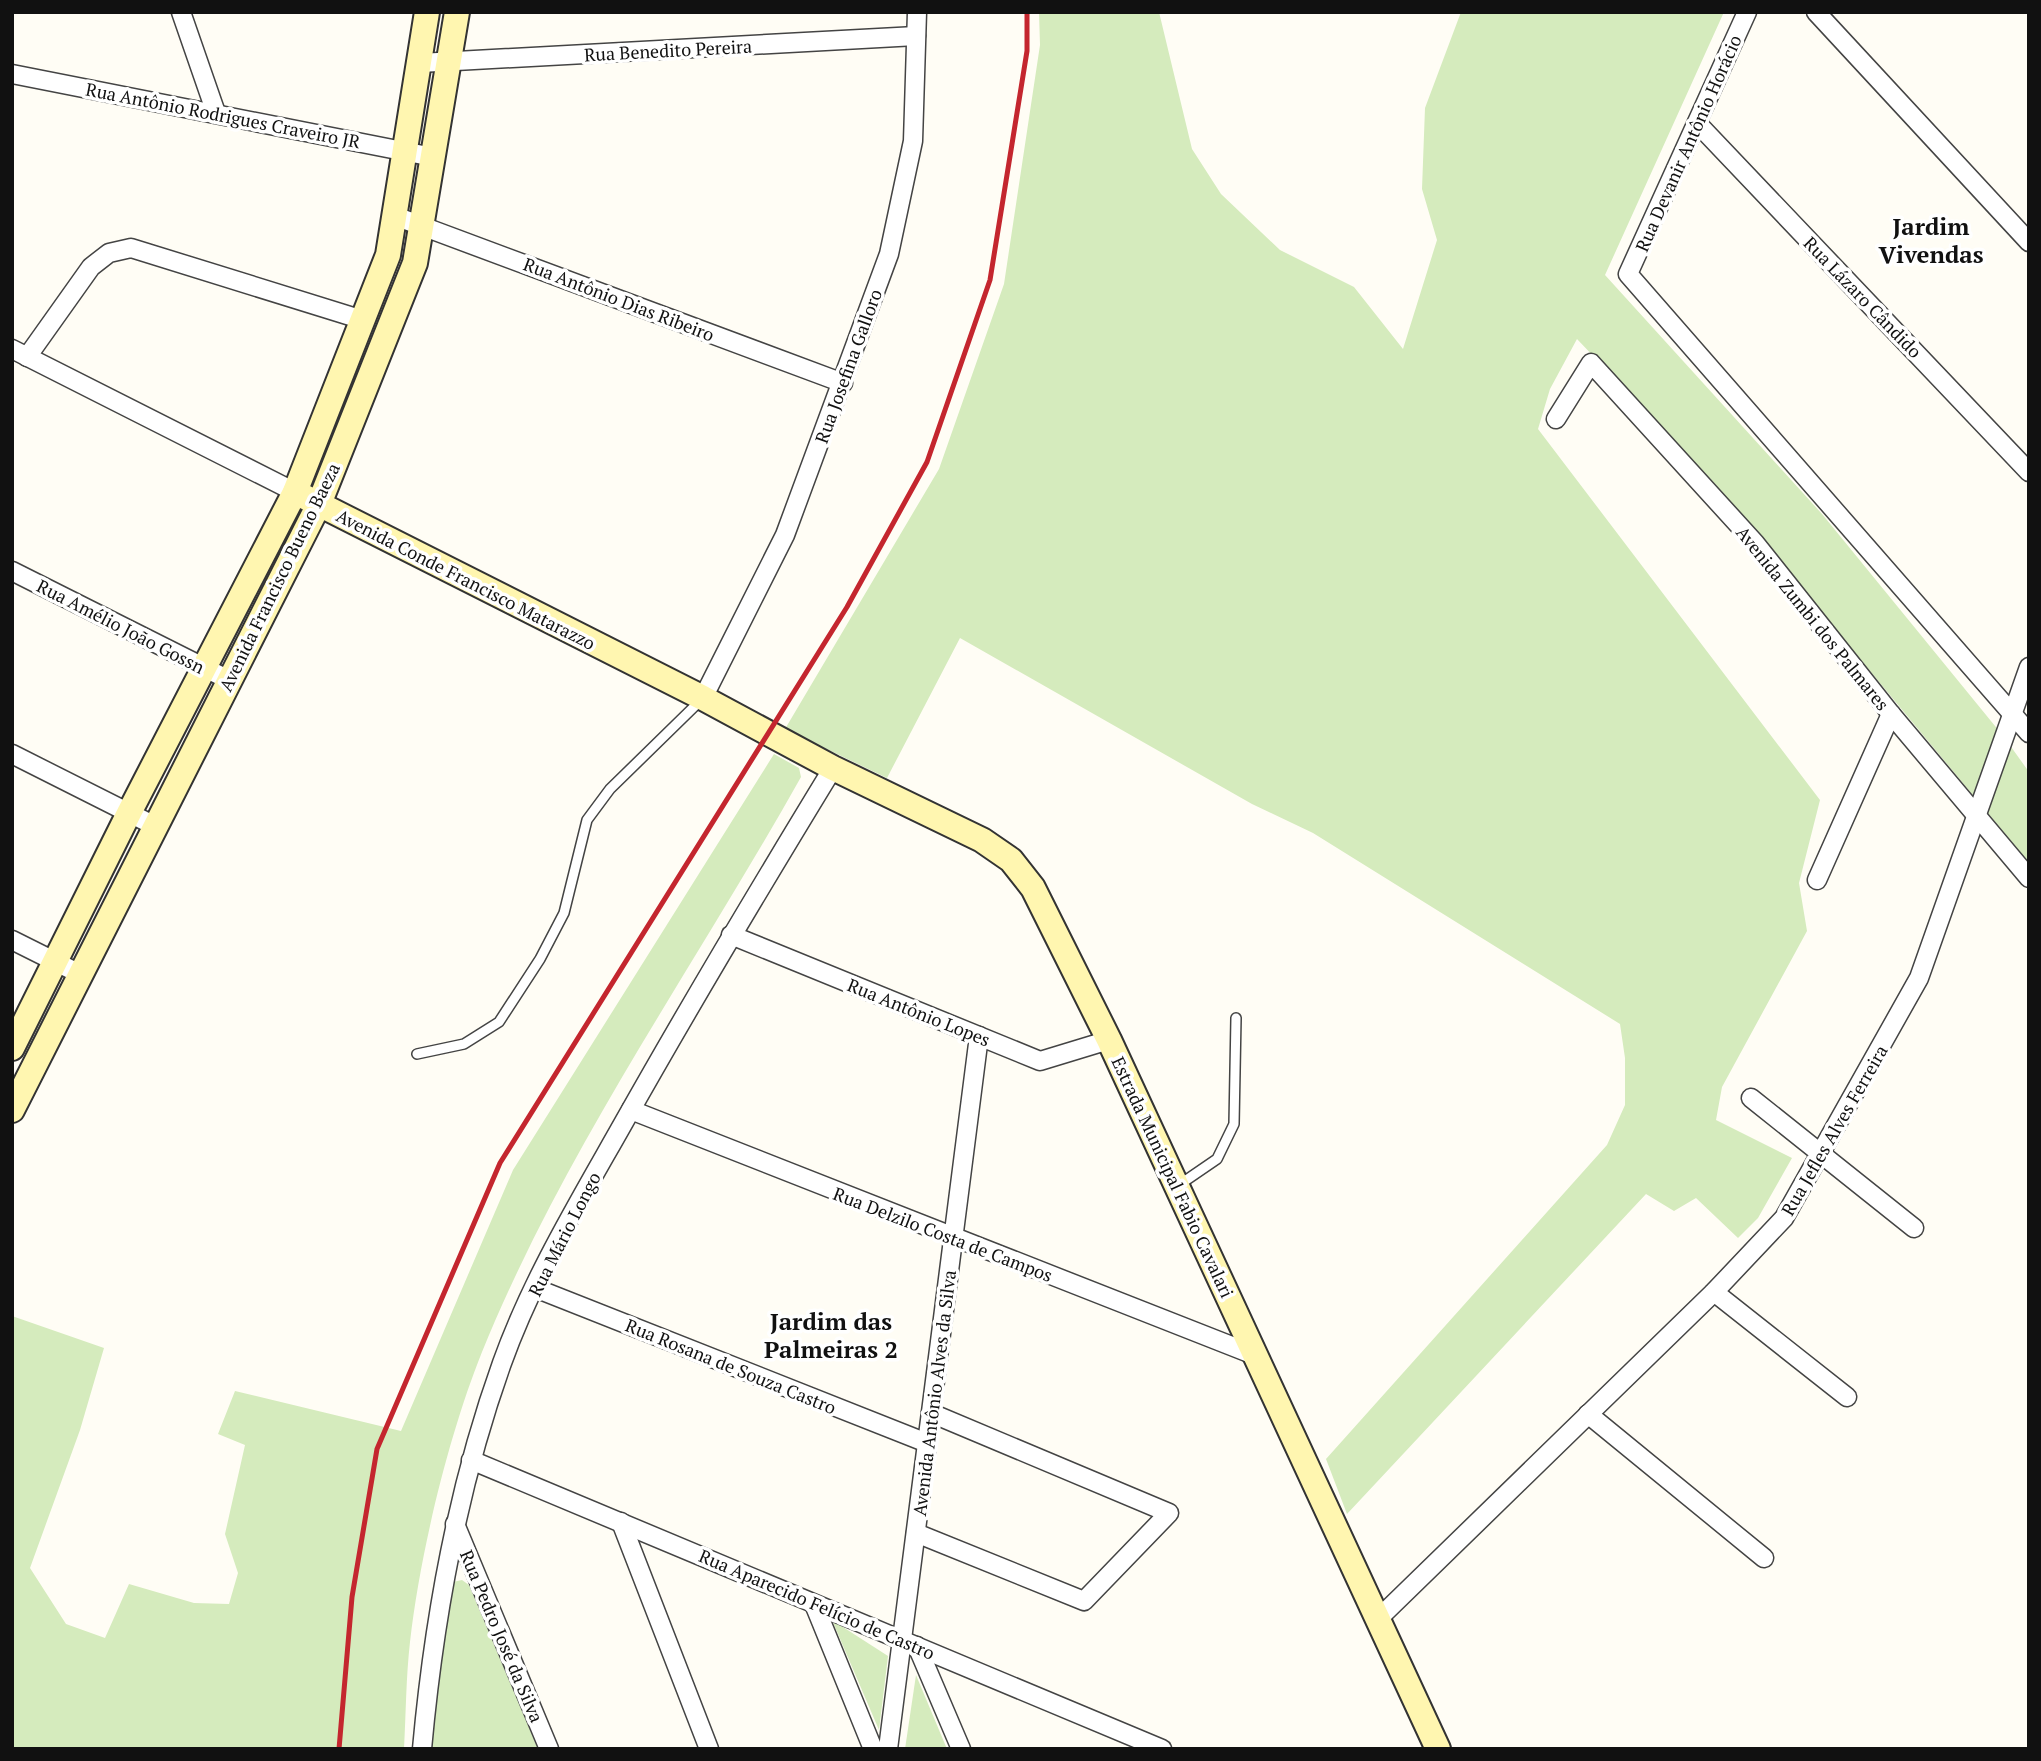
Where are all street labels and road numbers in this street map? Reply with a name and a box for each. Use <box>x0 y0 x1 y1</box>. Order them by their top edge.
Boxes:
street label: Rua Devanir Antônio Horácio <box>1629 31 1747 255</box>
street label: Rua Benedito Pereira <box>583 34 753 66</box>
street label: Rua Antônio Rodrigues Craveiro JR <box>84 77 363 154</box>
street label: Rua Lázaro Cândido <box>1799 231 1927 363</box>
street label: Rua Antônio Dias Ribeiro <box>520 252 718 346</box>
street label: Rua Josefina Galloro <box>809 286 887 446</box>
street label: Avenida Francisco Bueno Baeza <box>213 459 345 695</box>
street label: Avenida Conde Francisco Matarazzo <box>332 503 600 655</box>
street label: Avenida Zumbi dos Palmares <box>1731 521 1895 715</box>
street label: Rua Amélio João Gossn <box>33 573 209 679</box>
street label: Rua Antônio Lopes <box>844 972 994 1052</box>
street label: Rua Jefles Alves Ferreira <box>1775 1040 1893 1220</box>
street label: Estrada Municipal Fabio Cavalari <box>1106 1053 1240 1301</box>
street label: Rua Mário Longo <box>522 1168 606 1300</box>
street label: Rua Delzilo Costa de Campos <box>830 1181 1056 1287</box>
street label: Avenida Antônio Alves da Silva <box>907 1269 961 1517</box>
street label: Rua Rosana de Souza Castro <box>622 1313 840 1419</box>
street label: Rua Aparecido Felício de Castro <box>695 1543 939 1665</box>
street label: Rua Pedro José da Silva <box>455 1546 549 1726</box>

